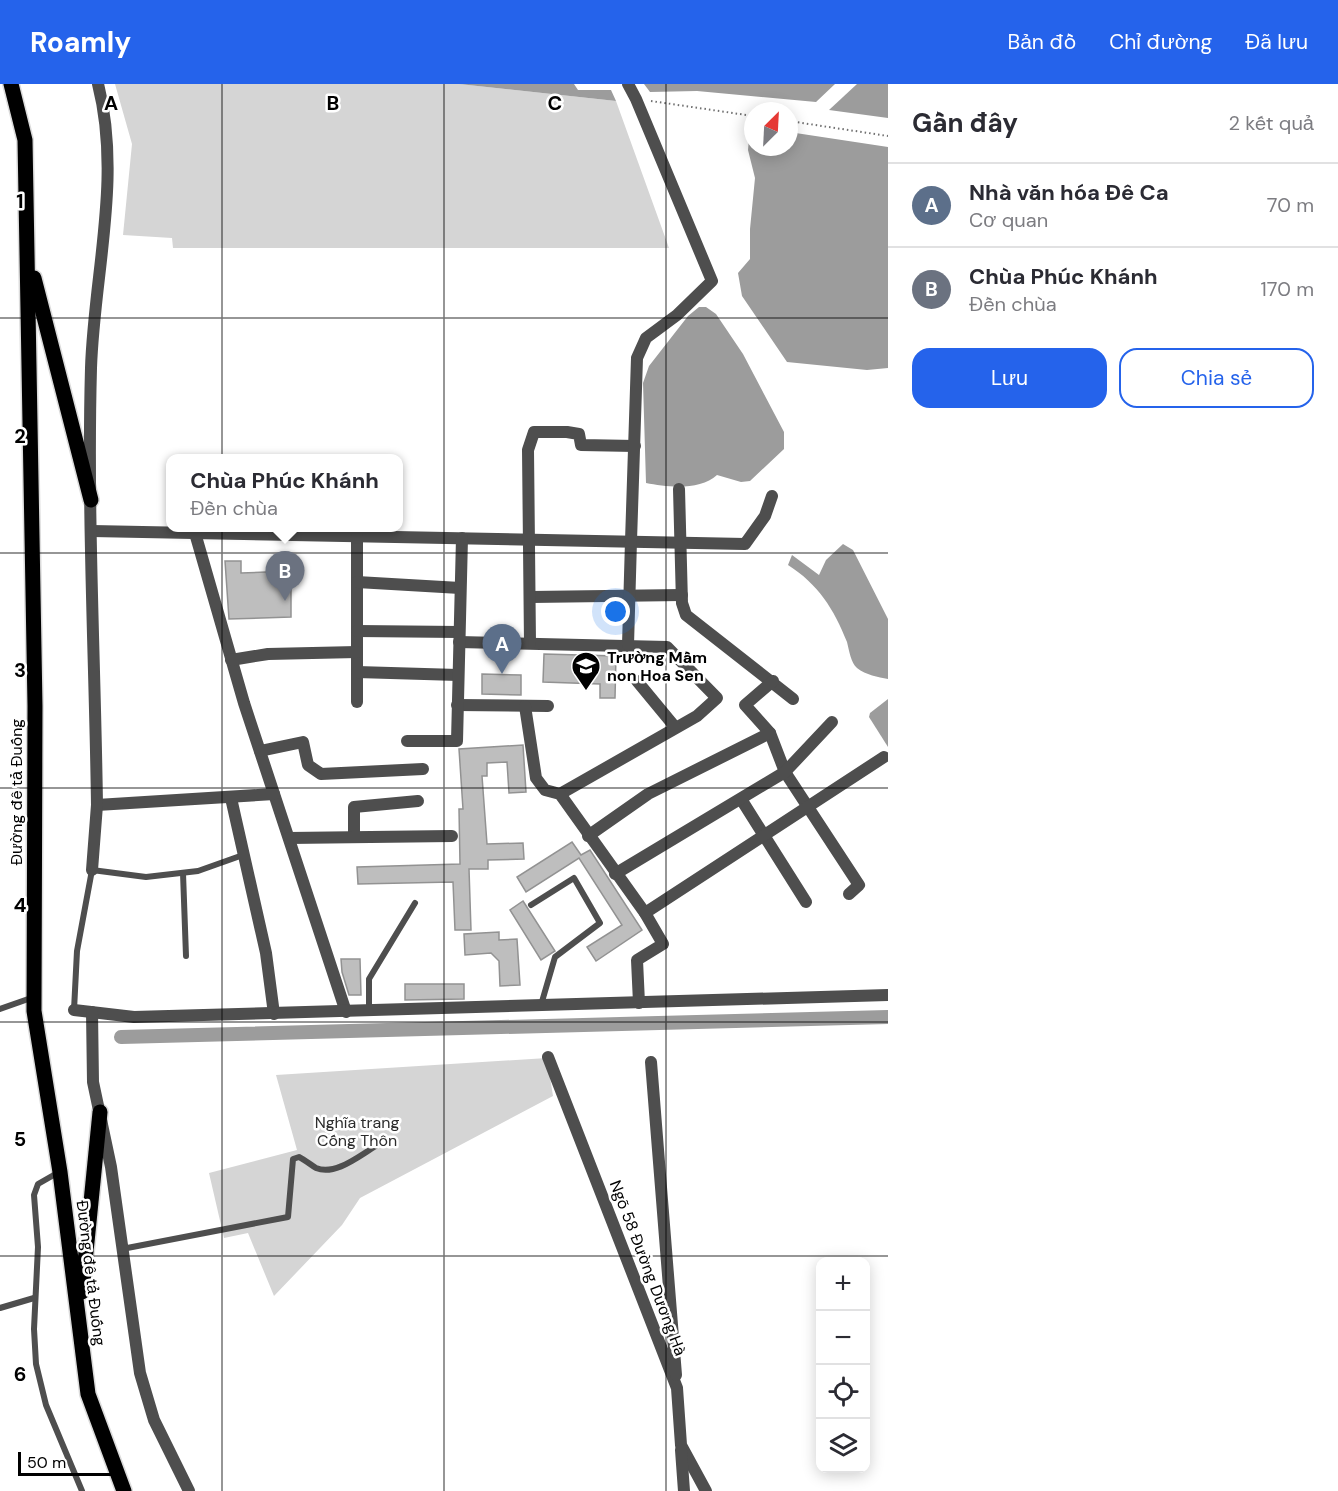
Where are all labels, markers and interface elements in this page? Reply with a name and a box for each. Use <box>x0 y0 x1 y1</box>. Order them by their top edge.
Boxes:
text: Roamly <box>30 24 131 61</box>
text: Bản đồ <box>1008 28 1076 56</box>
text: Chỉ đường <box>1109 28 1212 56</box>
text: Đã lưu <box>1245 28 1308 56</box>
text: A <box>104 90 118 116</box>
text: B <box>327 90 339 116</box>
text: C <box>548 90 562 116</box>
north arrow <box>744 102 798 156</box>
text: Gần đây <box>912 106 1018 140</box>
text: 2 kết quả <box>1228 110 1314 136</box>
text: Nhà văn hóa Đê Ca <box>969 178 1169 207</box>
text: 1 <box>16 188 24 214</box>
text: A <box>924 192 939 218</box>
text: 70 m <box>1267 192 1314 218</box>
text: Cơ quan <box>969 207 1048 233</box>
text: Chùa Phúc Khánh <box>969 262 1158 291</box>
text: B <box>925 276 938 302</box>
text: 170 m <box>1261 276 1314 302</box>
text: Đền chùa <box>969 291 1057 317</box>
button: Lưu <box>912 348 1107 408</box>
button: Chia sẻ <box>1119 348 1314 408</box>
text: 2 <box>14 423 26 449</box>
popup <box>166 454 403 532</box>
text: Chùa Phúc Khánh <box>190 466 379 495</box>
text: Đền chùa <box>190 495 278 521</box>
pin: B <box>266 552 304 601</box>
your location <box>601 597 630 626</box>
pin: A <box>482 624 522 674</box>
place label: Trường Mầm non Hoa Sen <box>607 647 707 686</box>
school or university icon: Trường Mầm non Hoa Sen <box>570 650 602 692</box>
text: 3 <box>14 657 26 683</box>
street label: Đường đê tả Đuống <box>6 719 27 865</box>
text: 4 <box>14 892 27 918</box>
park label: Nghĩa trang Cống Thôn <box>315 1112 399 1151</box>
text: 5 <box>14 1126 26 1152</box>
street label: Ngõ 58 Đường Dương Hà <box>605 1177 691 1359</box>
street label: Đường đê tả Đuống <box>72 1199 110 1347</box>
map controls <box>816 1257 870 1473</box>
button: + <box>816 1257 870 1311</box>
button: − <box>816 1311 870 1365</box>
text: 6 <box>14 1361 26 1387</box>
button: locate <box>816 1365 870 1419</box>
button: layers <box>816 1419 870 1473</box>
scale bar <box>18 1449 116 1476</box>
text: 50 m <box>27 1452 66 1473</box>

